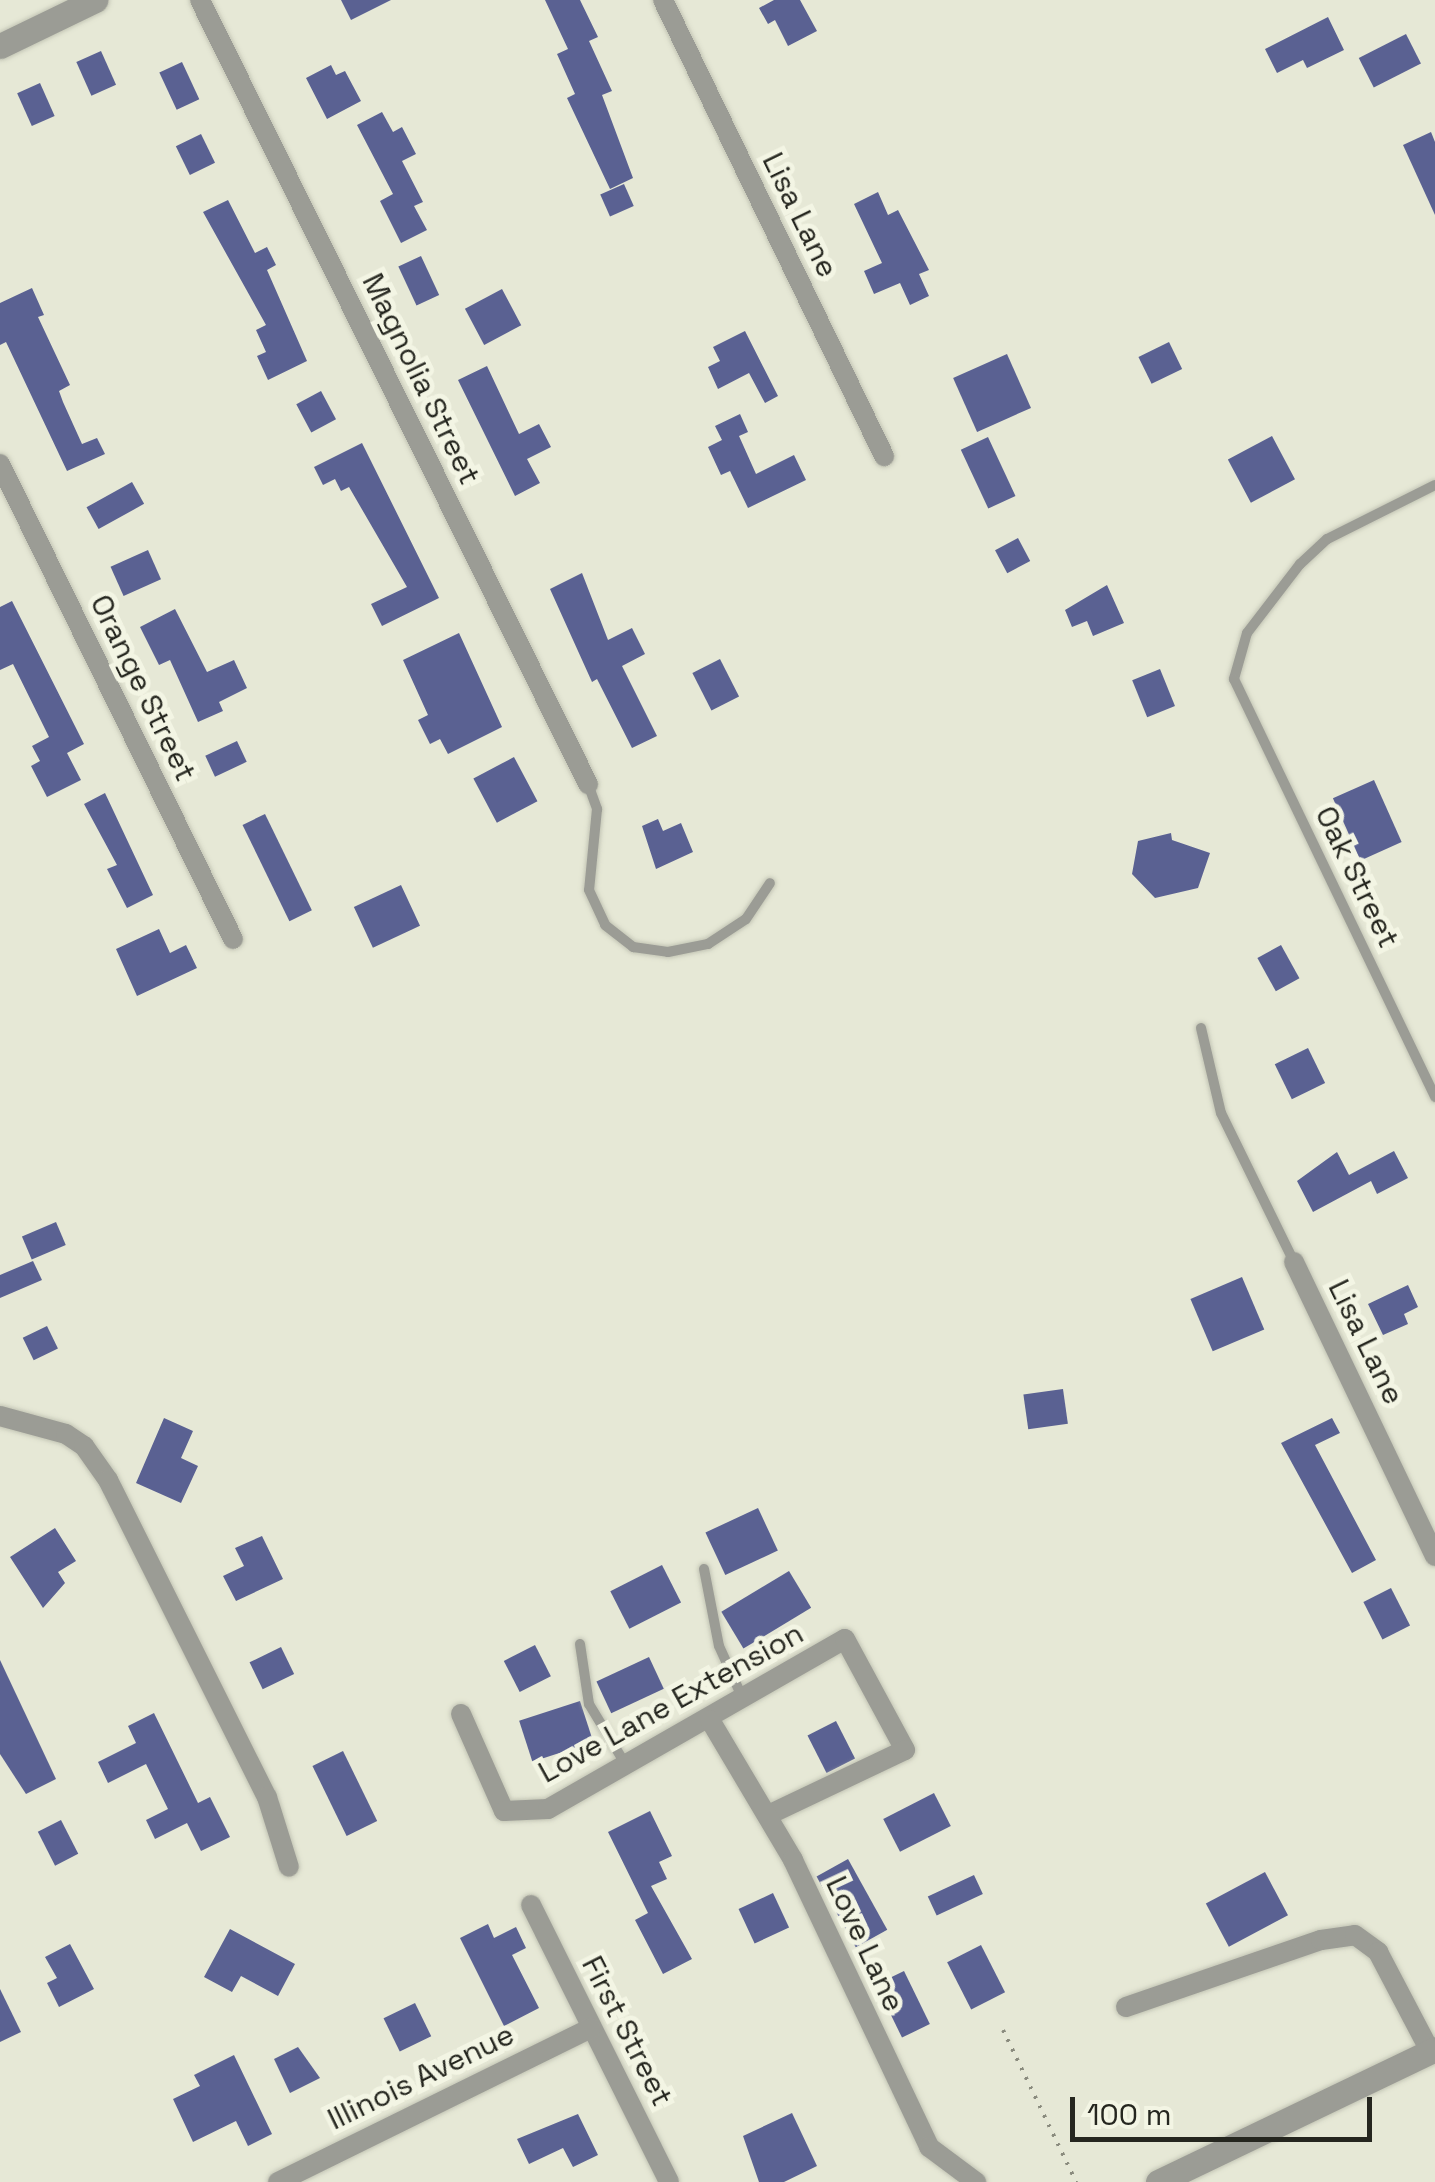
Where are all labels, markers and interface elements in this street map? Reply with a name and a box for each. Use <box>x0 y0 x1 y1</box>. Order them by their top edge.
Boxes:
street label: Lisa Lane <box>754 147 846 283</box>
street label: Magnolia Street <box>354 268 488 490</box>
street label: Orange Street <box>82 589 204 787</box>
street label: Oak Street <box>1307 800 1407 954</box>
street label: Lisa Lane <box>1320 1274 1412 1410</box>
street label: Love Lane Extension <box>532 1615 810 1791</box>
street label: Love Lane <box>818 1871 912 2017</box>
street label: First Street <box>574 1950 680 2112</box>
street label: Illinois Avenue <box>322 2016 520 2138</box>
scale bar <box>1075 2077 1378 2139</box>
text: 100 m <box>1087 2095 1172 2134</box>

